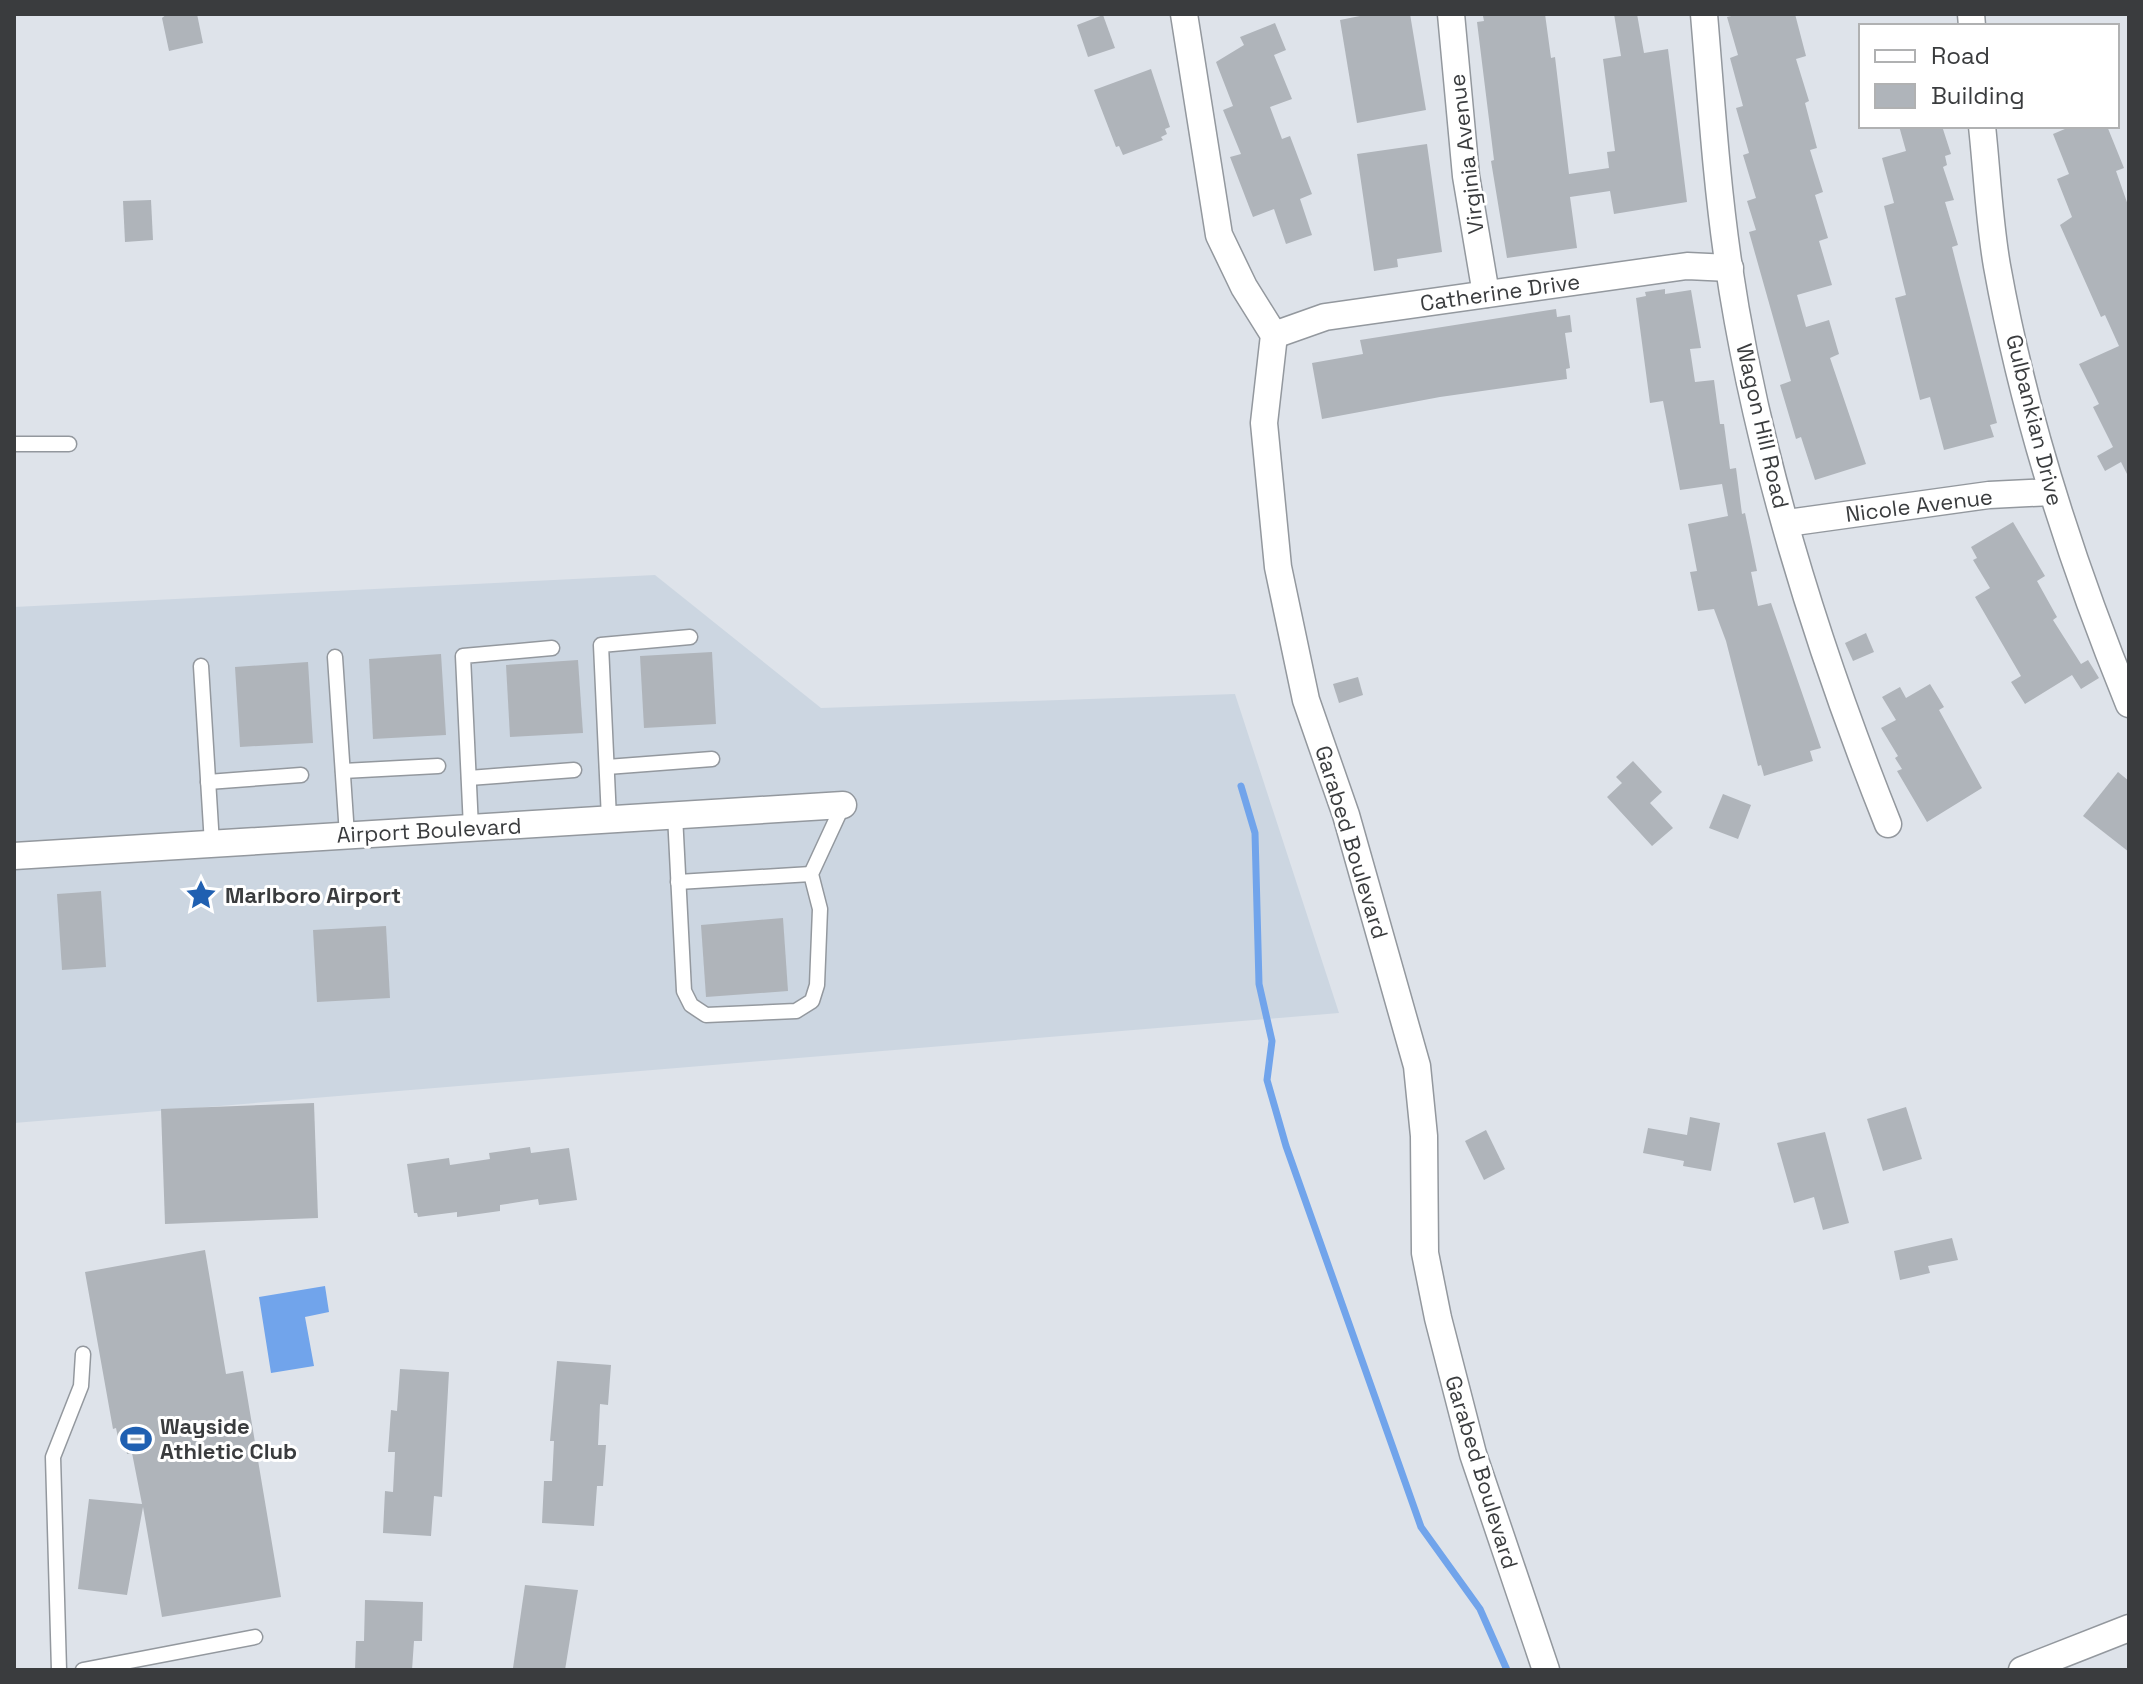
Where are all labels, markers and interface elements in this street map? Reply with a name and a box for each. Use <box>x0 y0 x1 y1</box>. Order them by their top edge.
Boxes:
legend <box>1859 24 2119 128</box>
text: Road <box>1931 40 1990 71</box>
street label: Virginia Avenue <box>1442 72 1490 236</box>
text: Building <box>1931 80 2025 111</box>
street label: Catherine Drive <box>1418 267 1582 317</box>
street label: Gulbankian Drive <box>2000 332 2070 508</box>
street label: Wagon Hill Road <box>1730 341 1796 511</box>
street label: Nicole Avenue <box>1844 482 1994 528</box>
street label: Garabed Boulevard <box>1309 742 1395 942</box>
street label: Airport Boulevard <box>336 811 522 849</box>
place icon: Marlboro Airport <box>184 878 218 912</box>
place label: Marlboro Airport <box>225 881 401 909</box>
street label: Garabed Boulevard <box>1439 1372 1525 1572</box>
place label: Wayside Athletic Club <box>160 1412 297 1465</box>
sports icon: Wayside Athletic Club <box>119 1422 153 1456</box>

